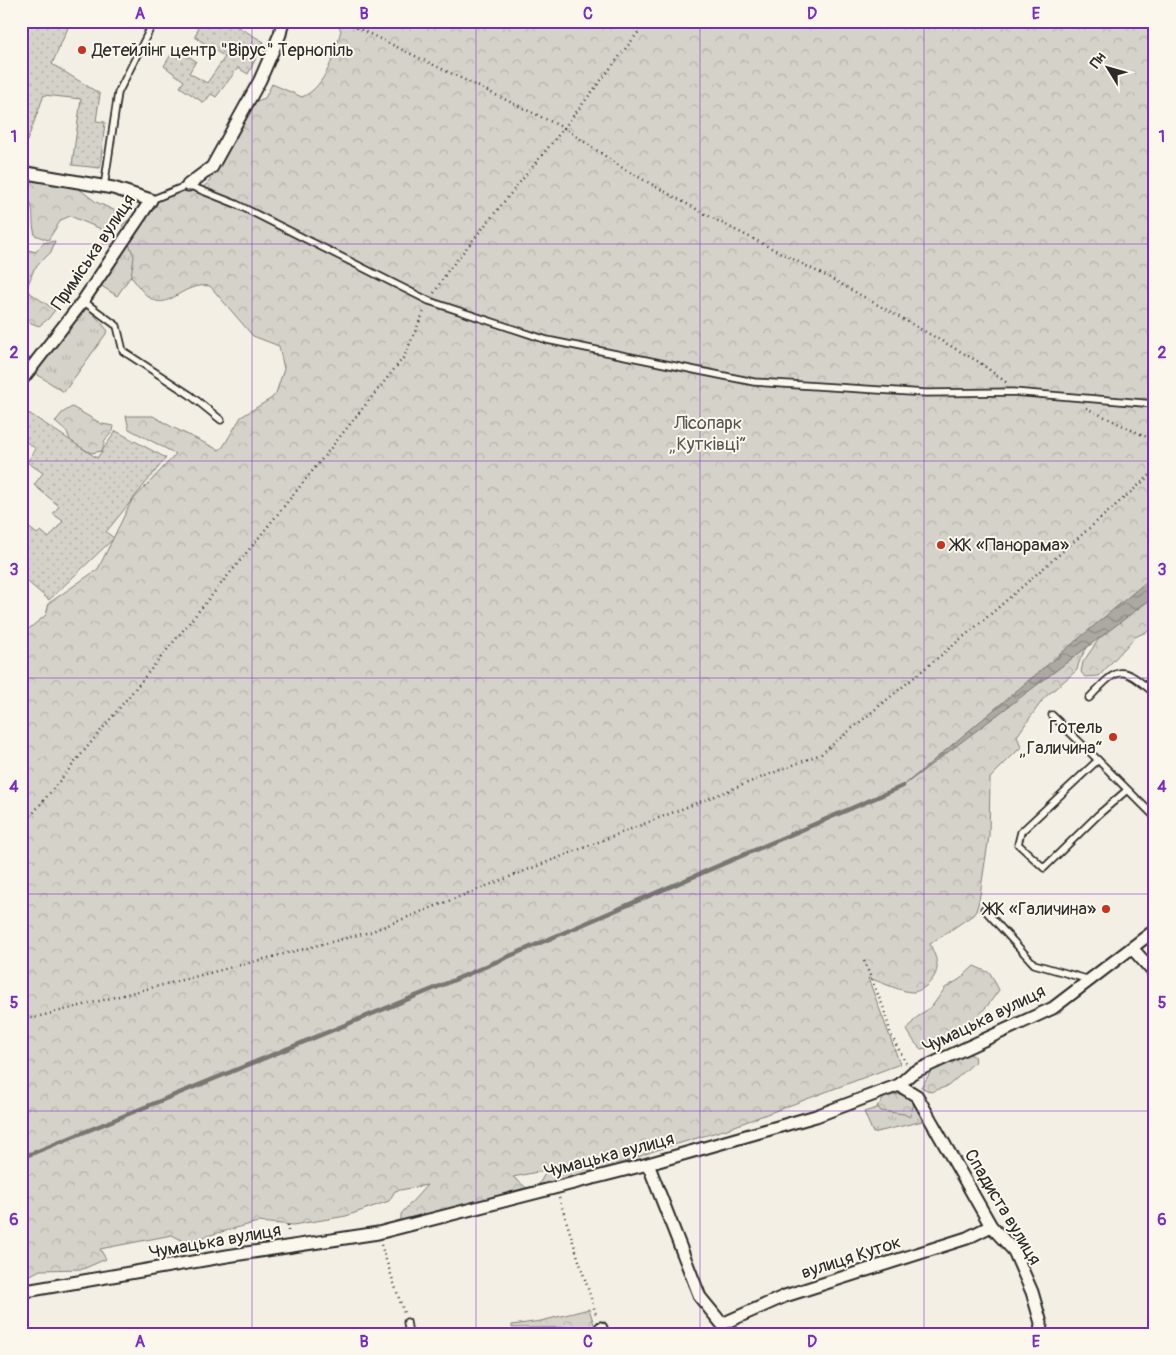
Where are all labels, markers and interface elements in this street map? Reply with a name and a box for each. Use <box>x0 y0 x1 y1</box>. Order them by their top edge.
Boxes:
text: A <box>135 4 146 24</box>
text: B <box>359 4 369 24</box>
text: C <box>583 4 593 24</box>
text: D <box>807 4 817 24</box>
text: E <box>1032 4 1041 24</box>
place label: Детейлінг центр "Вірус" Тернопіль <box>91 39 354 62</box>
north arrow <box>1084 42 1134 92</box>
marker: Детейлінг центр "Вірус" Тернопіль <box>76 44 88 56</box>
text: Пн <box>1087 49 1109 72</box>
text: 1 <box>11 127 17 147</box>
text: 1 <box>1159 127 1165 147</box>
street label: Приміська вулиця <box>46 190 141 315</box>
text: 2 <box>10 343 19 363</box>
text: 2 <box>1158 343 1167 363</box>
park label: Лісопарк „Кутківці“ <box>669 412 747 456</box>
place label: ЖК «Панорама» <box>948 534 1069 557</box>
marker: ЖК «Панорама» <box>935 539 947 551</box>
text: 3 <box>10 560 19 580</box>
text: 3 <box>1158 560 1167 580</box>
place label: Готель „Галичина“ <box>1020 716 1103 760</box>
marker: Готель „Галичина“ <box>1107 731 1119 743</box>
text: 4 <box>9 777 19 797</box>
text: 4 <box>1157 777 1167 797</box>
place label: ЖК «Галичина» <box>981 898 1096 921</box>
marker: ЖК «Галичина» <box>1100 903 1112 915</box>
street label: Чумацька вулиця <box>919 980 1049 1059</box>
text: 5 <box>10 993 19 1013</box>
text: 5 <box>1158 993 1167 1013</box>
street label: Чумацька вулиця <box>542 1127 677 1184</box>
street label: Спадиста вулиця <box>959 1145 1046 1269</box>
text: 6 <box>9 1210 19 1230</box>
text: 6 <box>1157 1210 1167 1230</box>
street label: Чумацька вулиця <box>147 1219 283 1264</box>
street label: вулиця Куток <box>798 1231 904 1284</box>
text: A <box>135 1332 146 1352</box>
text: B <box>359 1332 369 1352</box>
text: C <box>583 1332 593 1352</box>
text: D <box>807 1332 817 1352</box>
text: E <box>1032 1332 1041 1352</box>

